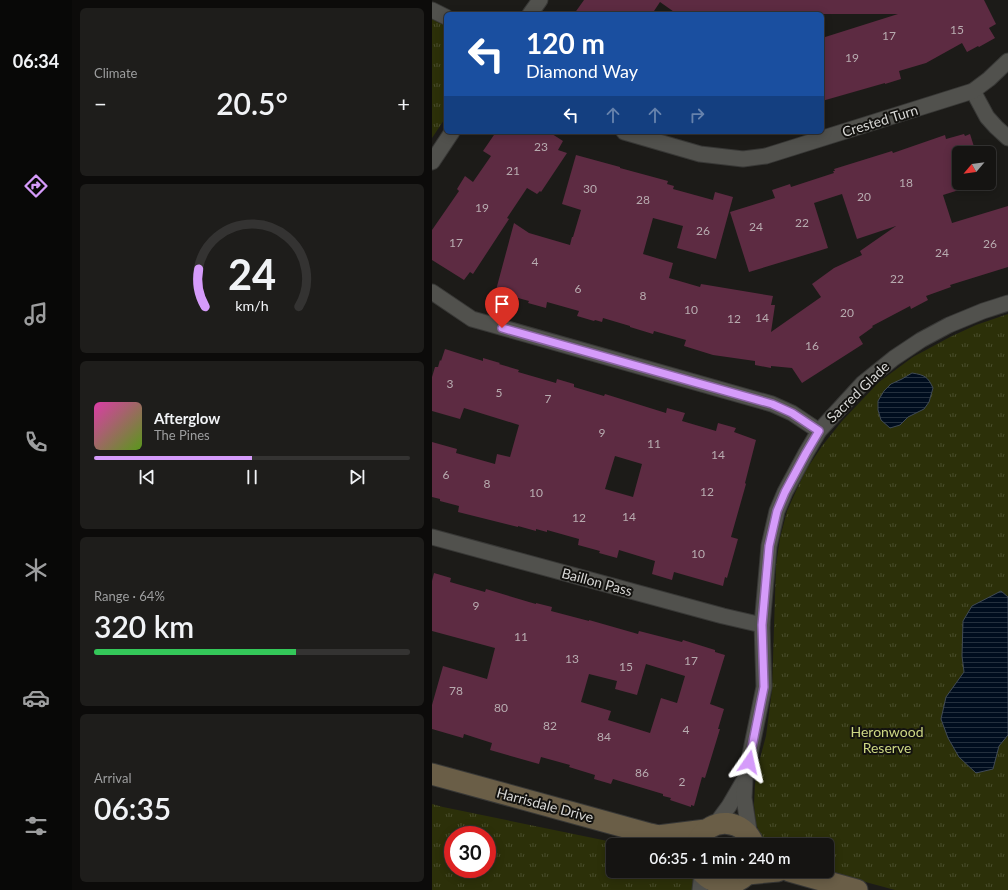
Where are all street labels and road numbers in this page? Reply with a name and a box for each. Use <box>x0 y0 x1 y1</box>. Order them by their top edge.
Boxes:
street label: Crested Turn <box>840 101 920 140</box>
street label: Sacred Glade <box>823 358 892 426</box>
street label: Baillon Pass <box>560 564 634 599</box>
street label: Harrisdale Drive <box>495 783 595 826</box>

